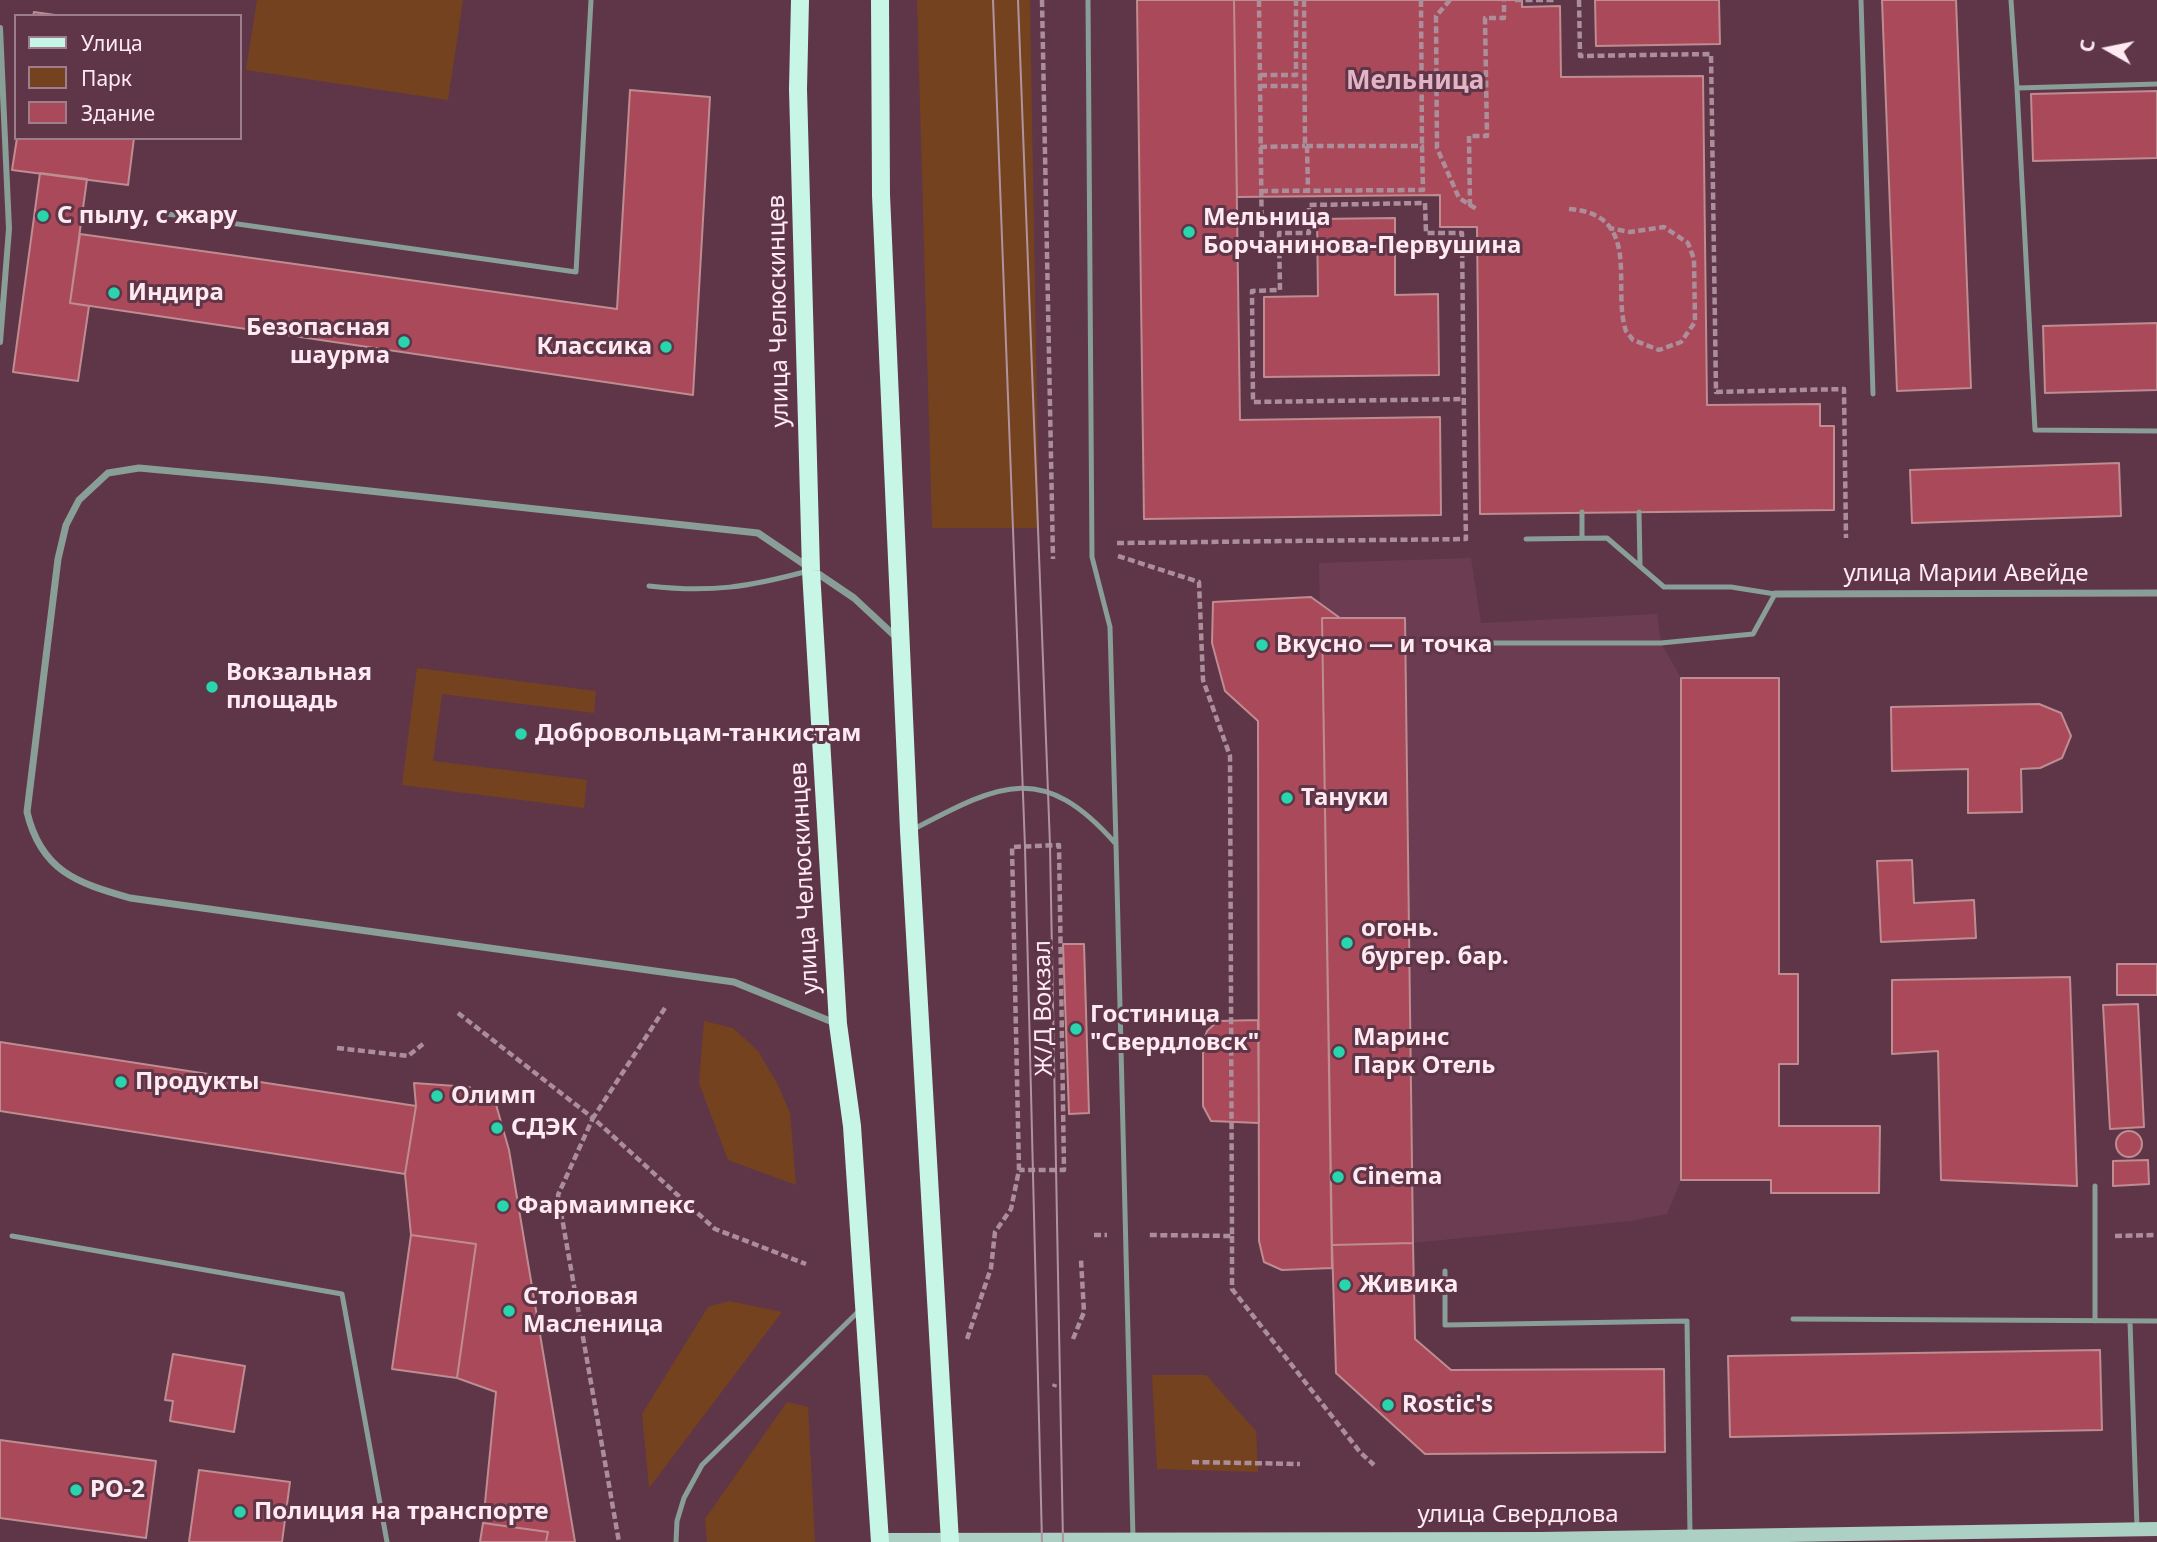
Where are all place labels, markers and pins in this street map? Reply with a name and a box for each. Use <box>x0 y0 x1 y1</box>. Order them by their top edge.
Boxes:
place label: С пылу, с жару <box>57 202 237 230</box>
place label: Мельница Борчанинова-Первушина <box>1203 204 1521 260</box>
marker: С пылу, с жару <box>35 208 51 224</box>
marker: Мельница Борчанинова-Первушина <box>1181 224 1197 240</box>
place label: Индира <box>128 279 224 307</box>
marker: Индира <box>106 285 122 301</box>
place label: Безопасная шаурма <box>246 314 390 370</box>
place label: Классика <box>536 333 652 361</box>
marker: Безопасная шаурма <box>396 334 412 350</box>
marker: Классика <box>658 339 674 355</box>
place label: Вкусно — и точка <box>1276 631 1492 659</box>
marker: Вкусно — и точка <box>1254 637 1270 653</box>
place label: Вокзальная площадь <box>226 659 372 715</box>
marker: Вокзальная площадь <box>204 679 220 695</box>
place label: Добровольцам-танкистам <box>535 720 861 748</box>
marker: Добровольцам-танкистам <box>513 726 529 742</box>
place label: Тануки <box>1301 784 1389 812</box>
marker: Тануки <box>1279 790 1295 806</box>
place label: огонь. бургер. бар. <box>1361 915 1509 971</box>
marker: огонь. бургер. бар. <box>1339 935 1355 951</box>
place label: Гостиница "Свердловск" <box>1090 1001 1259 1057</box>
marker: Гостиница "Свердловск" <box>1068 1021 1084 1037</box>
place label: Маринс Парк Отель <box>1353 1024 1496 1080</box>
marker: Маринс Парк Отель <box>1331 1044 1347 1060</box>
place label: Продукты <box>135 1068 260 1096</box>
marker: Продукты <box>113 1074 129 1090</box>
place label: Олимп <box>451 1082 536 1110</box>
marker: Олимп <box>429 1088 445 1104</box>
place label: СДЭК <box>511 1114 577 1142</box>
marker: СДЭК <box>489 1120 505 1136</box>
place label: Cinema <box>1352 1163 1442 1191</box>
marker: Cinema <box>1330 1169 1346 1185</box>
place label: Фармаимпекс <box>517 1192 695 1220</box>
marker: Фармаимпекс <box>495 1198 511 1214</box>
place label: Живика <box>1359 1271 1458 1299</box>
marker: Живика <box>1337 1277 1353 1293</box>
place label: Столовая Масленица <box>523 1283 663 1339</box>
marker: Столовая Масленица <box>501 1303 517 1319</box>
place label: Rostic's <box>1402 1391 1493 1419</box>
marker: Rostic's <box>1380 1397 1396 1413</box>
place label: РО-2 <box>90 1476 145 1504</box>
marker: РО-2 <box>68 1482 84 1498</box>
place label: Полиция на транспорте <box>254 1498 549 1526</box>
marker: Полиция на транспорте <box>232 1504 248 1520</box>

